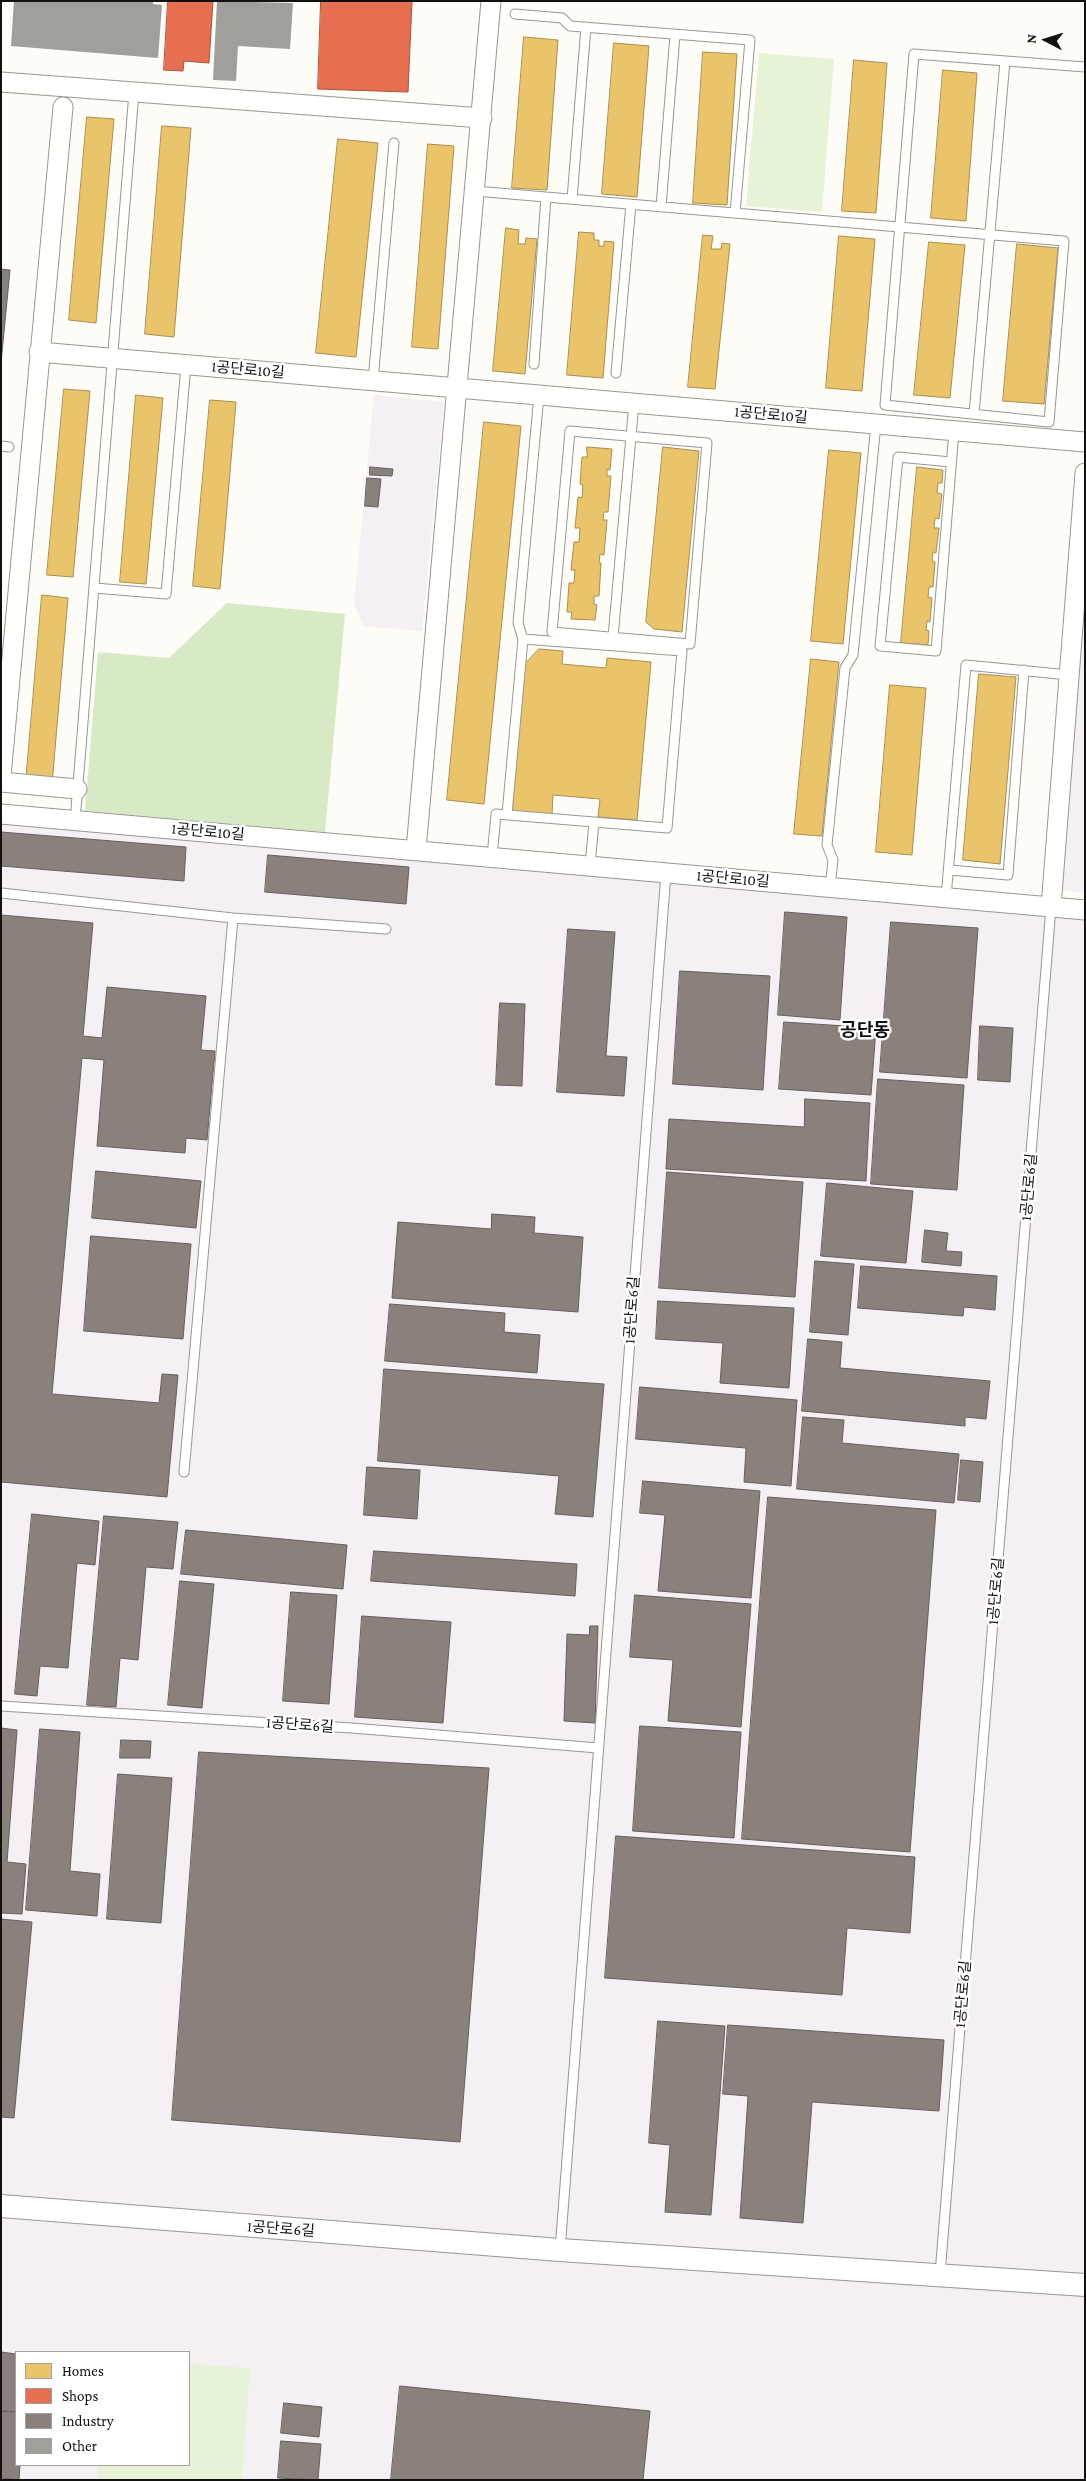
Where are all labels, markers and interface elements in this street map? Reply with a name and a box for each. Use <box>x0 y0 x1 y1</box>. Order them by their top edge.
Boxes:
north arrow <box>1021 15 1071 65</box>
text: N <box>1023 33 1039 44</box>
street label: 1공단로10길 <box>211 358 285 382</box>
street label: 1공단로10길 <box>734 403 808 427</box>
street label: 1공단로10길 <box>171 820 245 844</box>
street label: 1공단로10길 <box>696 867 770 891</box>
district label: 공단동 <box>840 1019 890 1041</box>
street label: 1공단로6길 <box>1017 1152 1041 1222</box>
street label: 1공단로6길 <box>621 1276 643 1344</box>
street label: 1공단로6길 <box>984 1556 1008 1626</box>
street label: 1공단로6길 <box>266 1714 334 1736</box>
street label: 1공단로6길 <box>951 1959 975 2029</box>
street label: 1공단로6길 <box>247 2218 315 2240</box>
legend <box>15 2351 190 2466</box>
text: Homes <box>62 2363 104 2379</box>
text: Shops <box>62 2388 98 2404</box>
text: Industry <box>62 2413 114 2429</box>
text: Other <box>62 2438 97 2454</box>

